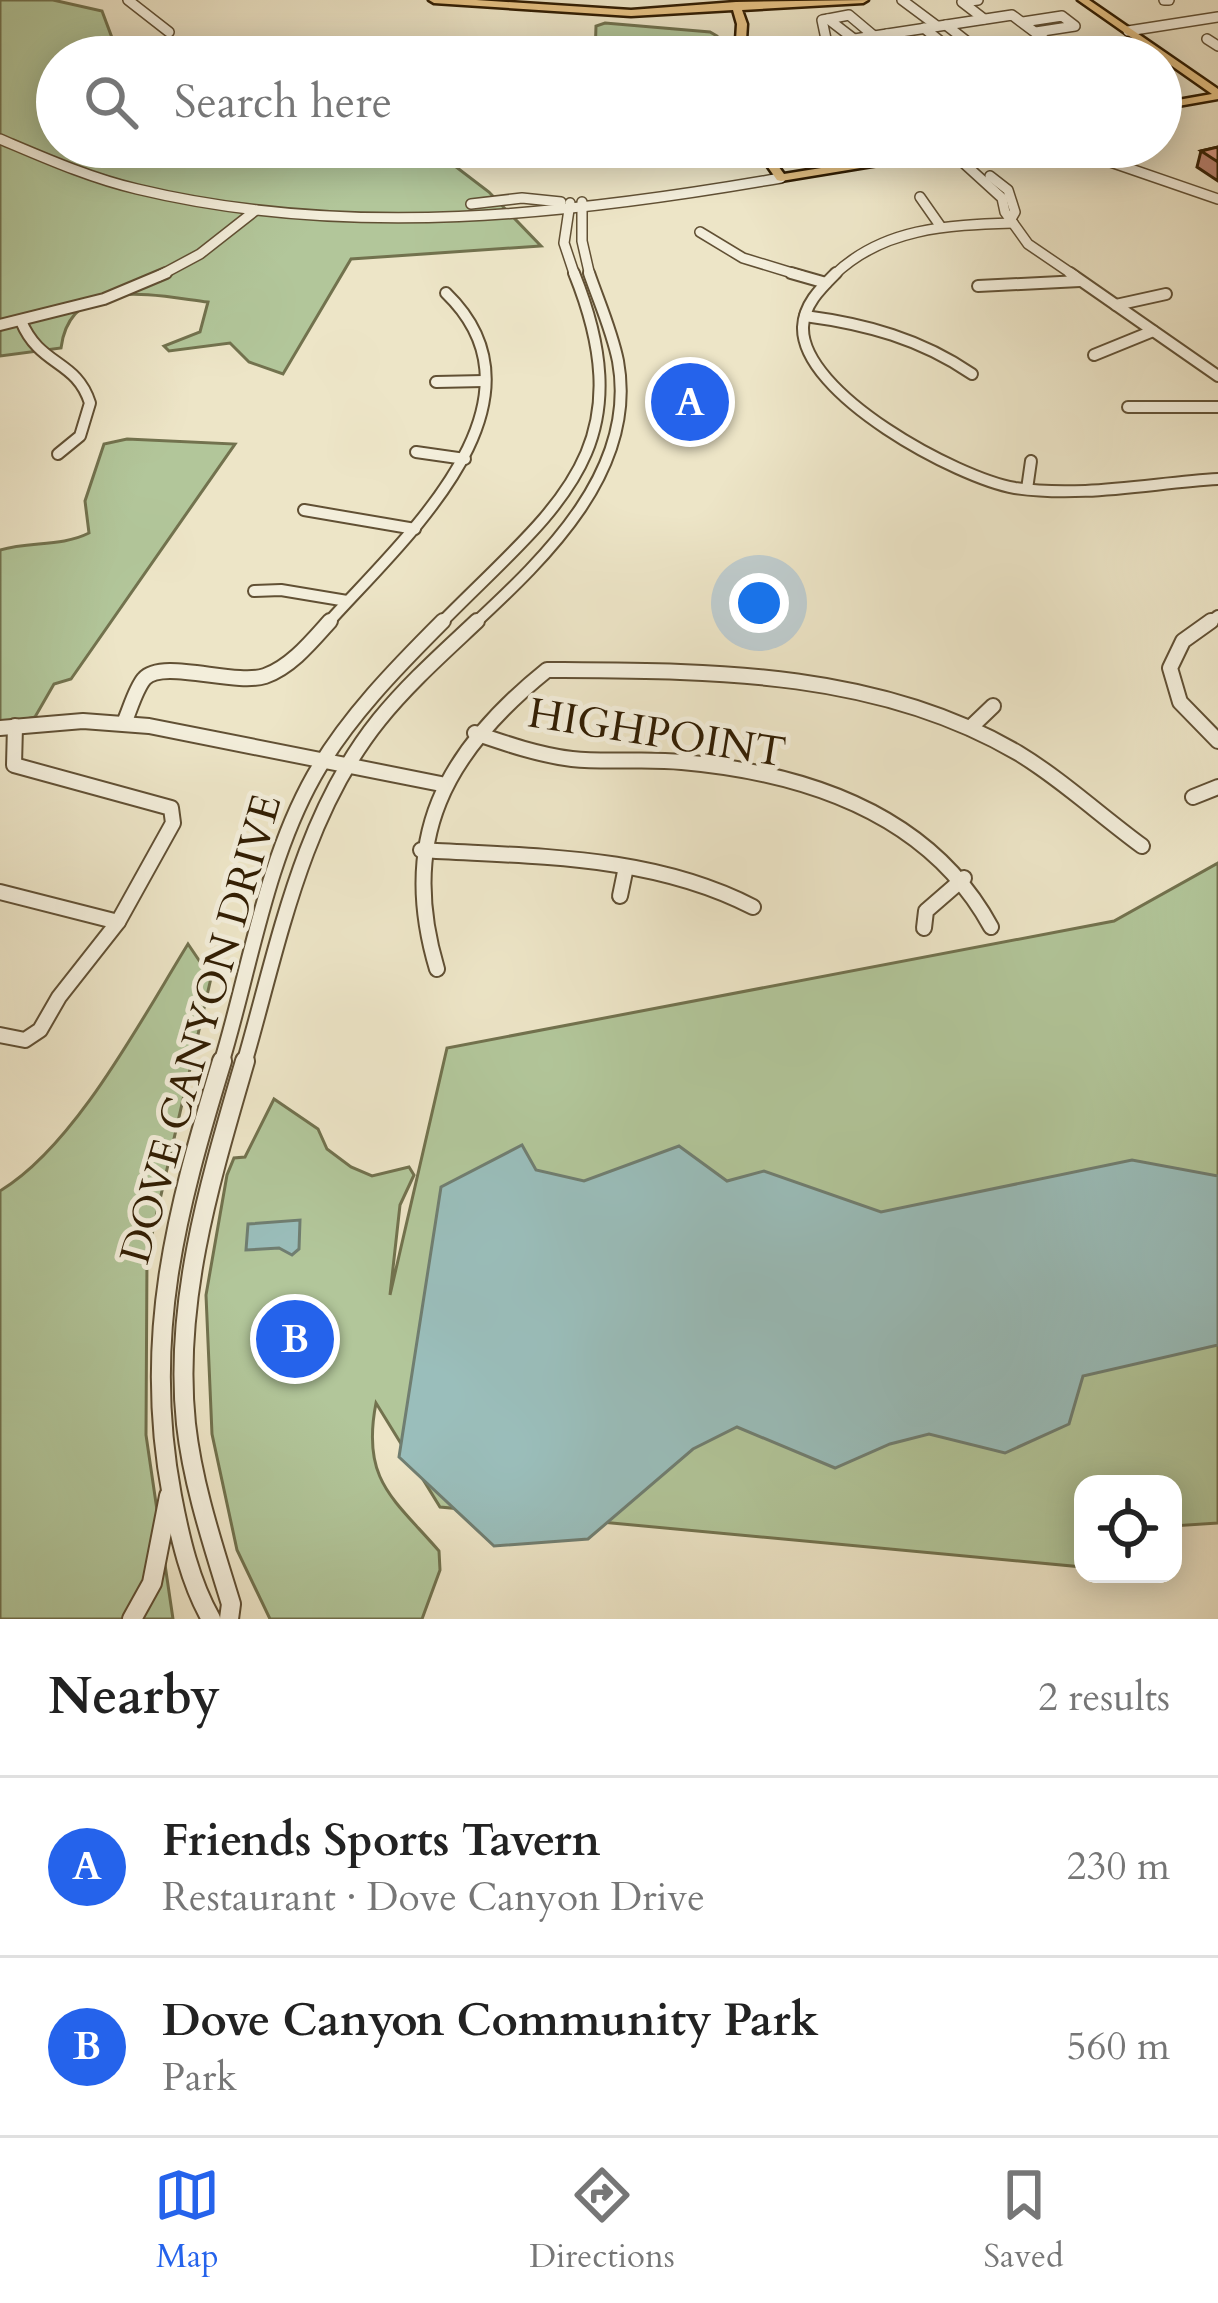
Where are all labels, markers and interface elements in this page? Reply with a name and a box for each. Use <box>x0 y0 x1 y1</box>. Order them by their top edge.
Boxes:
search box <box>36 36 1182 168</box>
icon: search <box>78 69 144 135</box>
text: Search here <box>174 72 392 133</box>
pin: A <box>651 357 729 447</box>
your location <box>729 573 789 633</box>
street label: HIGHPOINT <box>524 685 790 781</box>
street label: DOVE CANYON DRIVE <box>107 788 295 1270</box>
pin: B <box>256 1294 334 1384</box>
map controls <box>1074 1475 1182 1583</box>
button: locate <box>1074 1475 1182 1583</box>
text: Nearby <box>48 1662 220 1732</box>
text: 2 results <box>1038 1671 1170 1724</box>
text: Friends Sports Tavern <box>162 1810 601 1871</box>
text: A <box>72 1840 102 1893</box>
text: 230 m <box>1067 1840 1170 1893</box>
text: Restaurant · Dove Canyon Drive <box>162 1871 705 1924</box>
text: Dove Canyon Community Park <box>162 1990 819 2051</box>
text: B <box>73 2020 101 2073</box>
text: 560 m <box>1067 2020 1170 2073</box>
text: Park <box>162 2051 237 2104</box>
tab: Map <box>154 2162 220 2279</box>
tab: Directions <box>529 2162 675 2279</box>
tab: Saved <box>984 2162 1064 2279</box>

